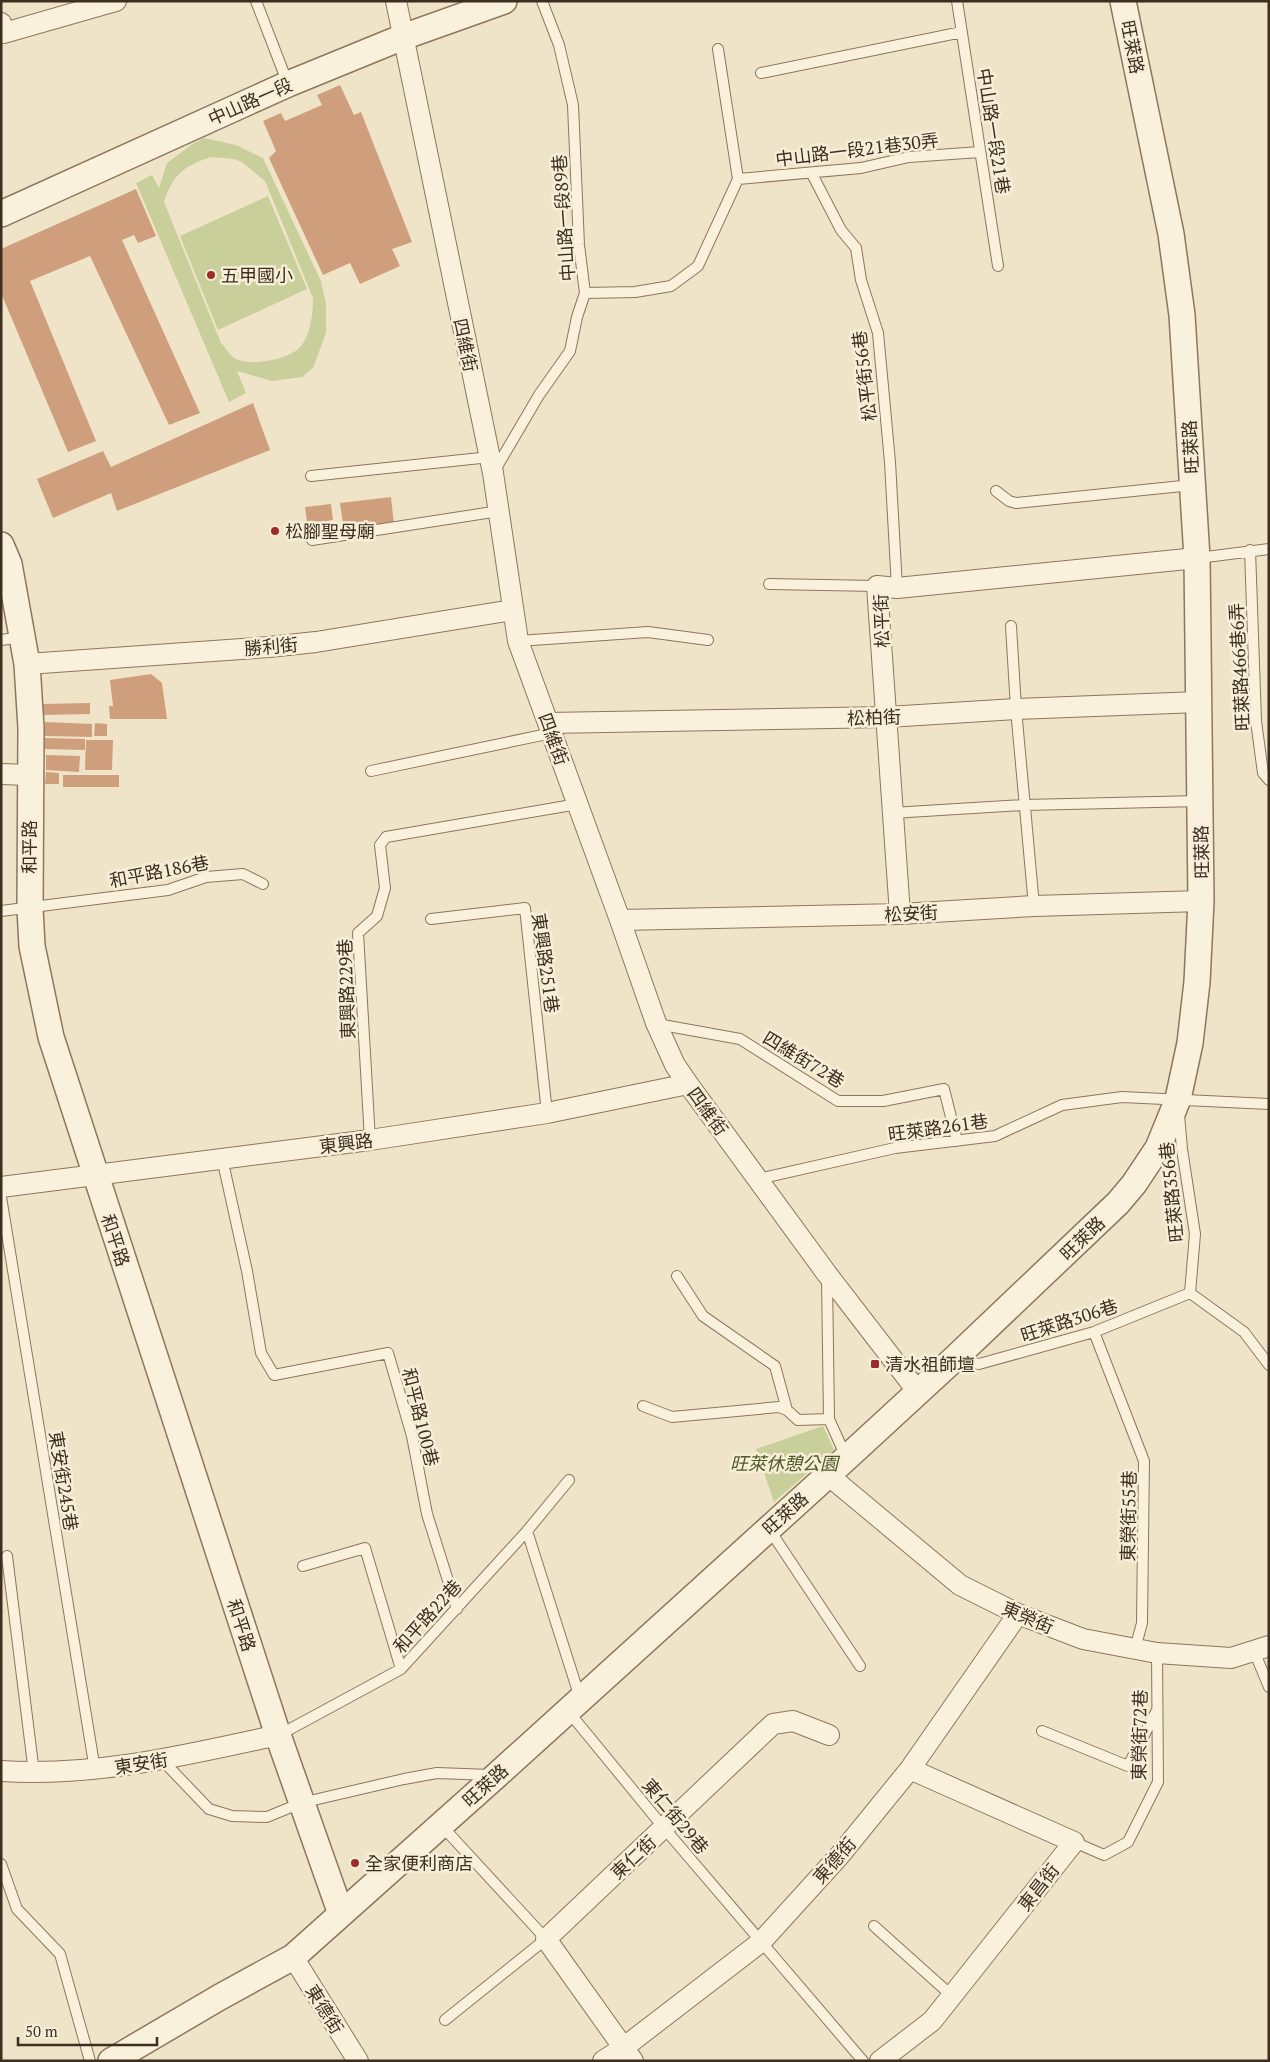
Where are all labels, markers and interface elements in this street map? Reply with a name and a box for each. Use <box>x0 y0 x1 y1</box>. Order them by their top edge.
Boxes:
street label: 旺萊路 <box>1116 18 1150 76</box>
street label: 中山路一段21巷 <box>972 66 1016 196</box>
street label: 中山路一段 <box>204 72 296 130</box>
street label: 中山路一段21巷30弄 <box>774 127 940 171</box>
street label: 中山路一段89巷 <box>547 154 579 282</box>
place label: 五甲國小 <box>221 263 293 287</box>
marker: 五甲國小 <box>205 269 217 281</box>
street label: 四維街 <box>449 316 483 374</box>
street label: 松平街56巷 <box>847 329 881 423</box>
street label: 旺萊路 <box>1177 419 1203 475</box>
place label: 松腳聖母廟 <box>285 519 375 543</box>
marker: 松腳聖母廟 <box>269 525 281 537</box>
street label: 松平街 <box>868 594 894 648</box>
street label: 旺萊路466巷6弄 <box>1224 602 1254 732</box>
street label: 勝利街 <box>243 632 299 660</box>
street label: 松柏街 <box>847 704 901 730</box>
street label: 四維街 <box>533 710 575 768</box>
street label: 和平路 <box>17 820 41 874</box>
street label: 旺萊路 <box>1189 825 1213 879</box>
street label: 和平路186巷 <box>107 850 211 892</box>
street label: 松安街 <box>883 900 939 926</box>
street label: 東興路251巷 <box>527 911 565 1015</box>
street label: 東興路229巷 <box>332 938 360 1040</box>
street label: 四維街72巷 <box>759 1025 849 1093</box>
street label: 四維街 <box>682 1082 734 1140</box>
street label: 旺萊路261巷 <box>886 1108 990 1146</box>
street label: 東興路 <box>318 1128 374 1158</box>
street label: 旺萊路356巷 <box>1154 1141 1188 1243</box>
street label: 和平路 <box>96 1211 136 1269</box>
street label: 旺萊路 <box>1054 1211 1110 1265</box>
street label: 旺萊路306巷 <box>1017 1293 1121 1347</box>
place label: 清水祖師壇 <box>885 1352 975 1376</box>
marker: 清水祖師壇 <box>869 1358 881 1370</box>
street label: 和平路100巷 <box>397 1365 445 1469</box>
street label: 東安街245巷 <box>44 1429 84 1533</box>
park label: 旺萊休憩公園 <box>730 1451 841 1475</box>
street label: 東榮街55巷 <box>1115 1470 1141 1562</box>
street label: 旺萊路 <box>757 1486 813 1540</box>
street label: 和平路22巷 <box>388 1574 466 1658</box>
street label: 東榮街 <box>998 1595 1058 1639</box>
street label: 和平路 <box>222 1596 262 1654</box>
street label: 東榮街72巷 <box>1126 1689 1152 1781</box>
street label: 東安街 <box>112 1747 170 1779</box>
street label: 旺萊路 <box>457 1758 513 1812</box>
street label: 東仁街29巷 <box>638 1773 714 1859</box>
street label: 東仁街 <box>605 1830 661 1884</box>
street label: 東德街 <box>807 1832 861 1888</box>
place label: 全家便利商店 <box>365 1851 473 1875</box>
marker: 全家便利商店 <box>349 1857 361 1869</box>
street label: 東昌街 <box>1012 1858 1064 1916</box>
street label: 東德街 <box>301 1980 349 2038</box>
scale bar <box>18 2014 156 2046</box>
text: 50 m <box>25 2021 58 2041</box>

